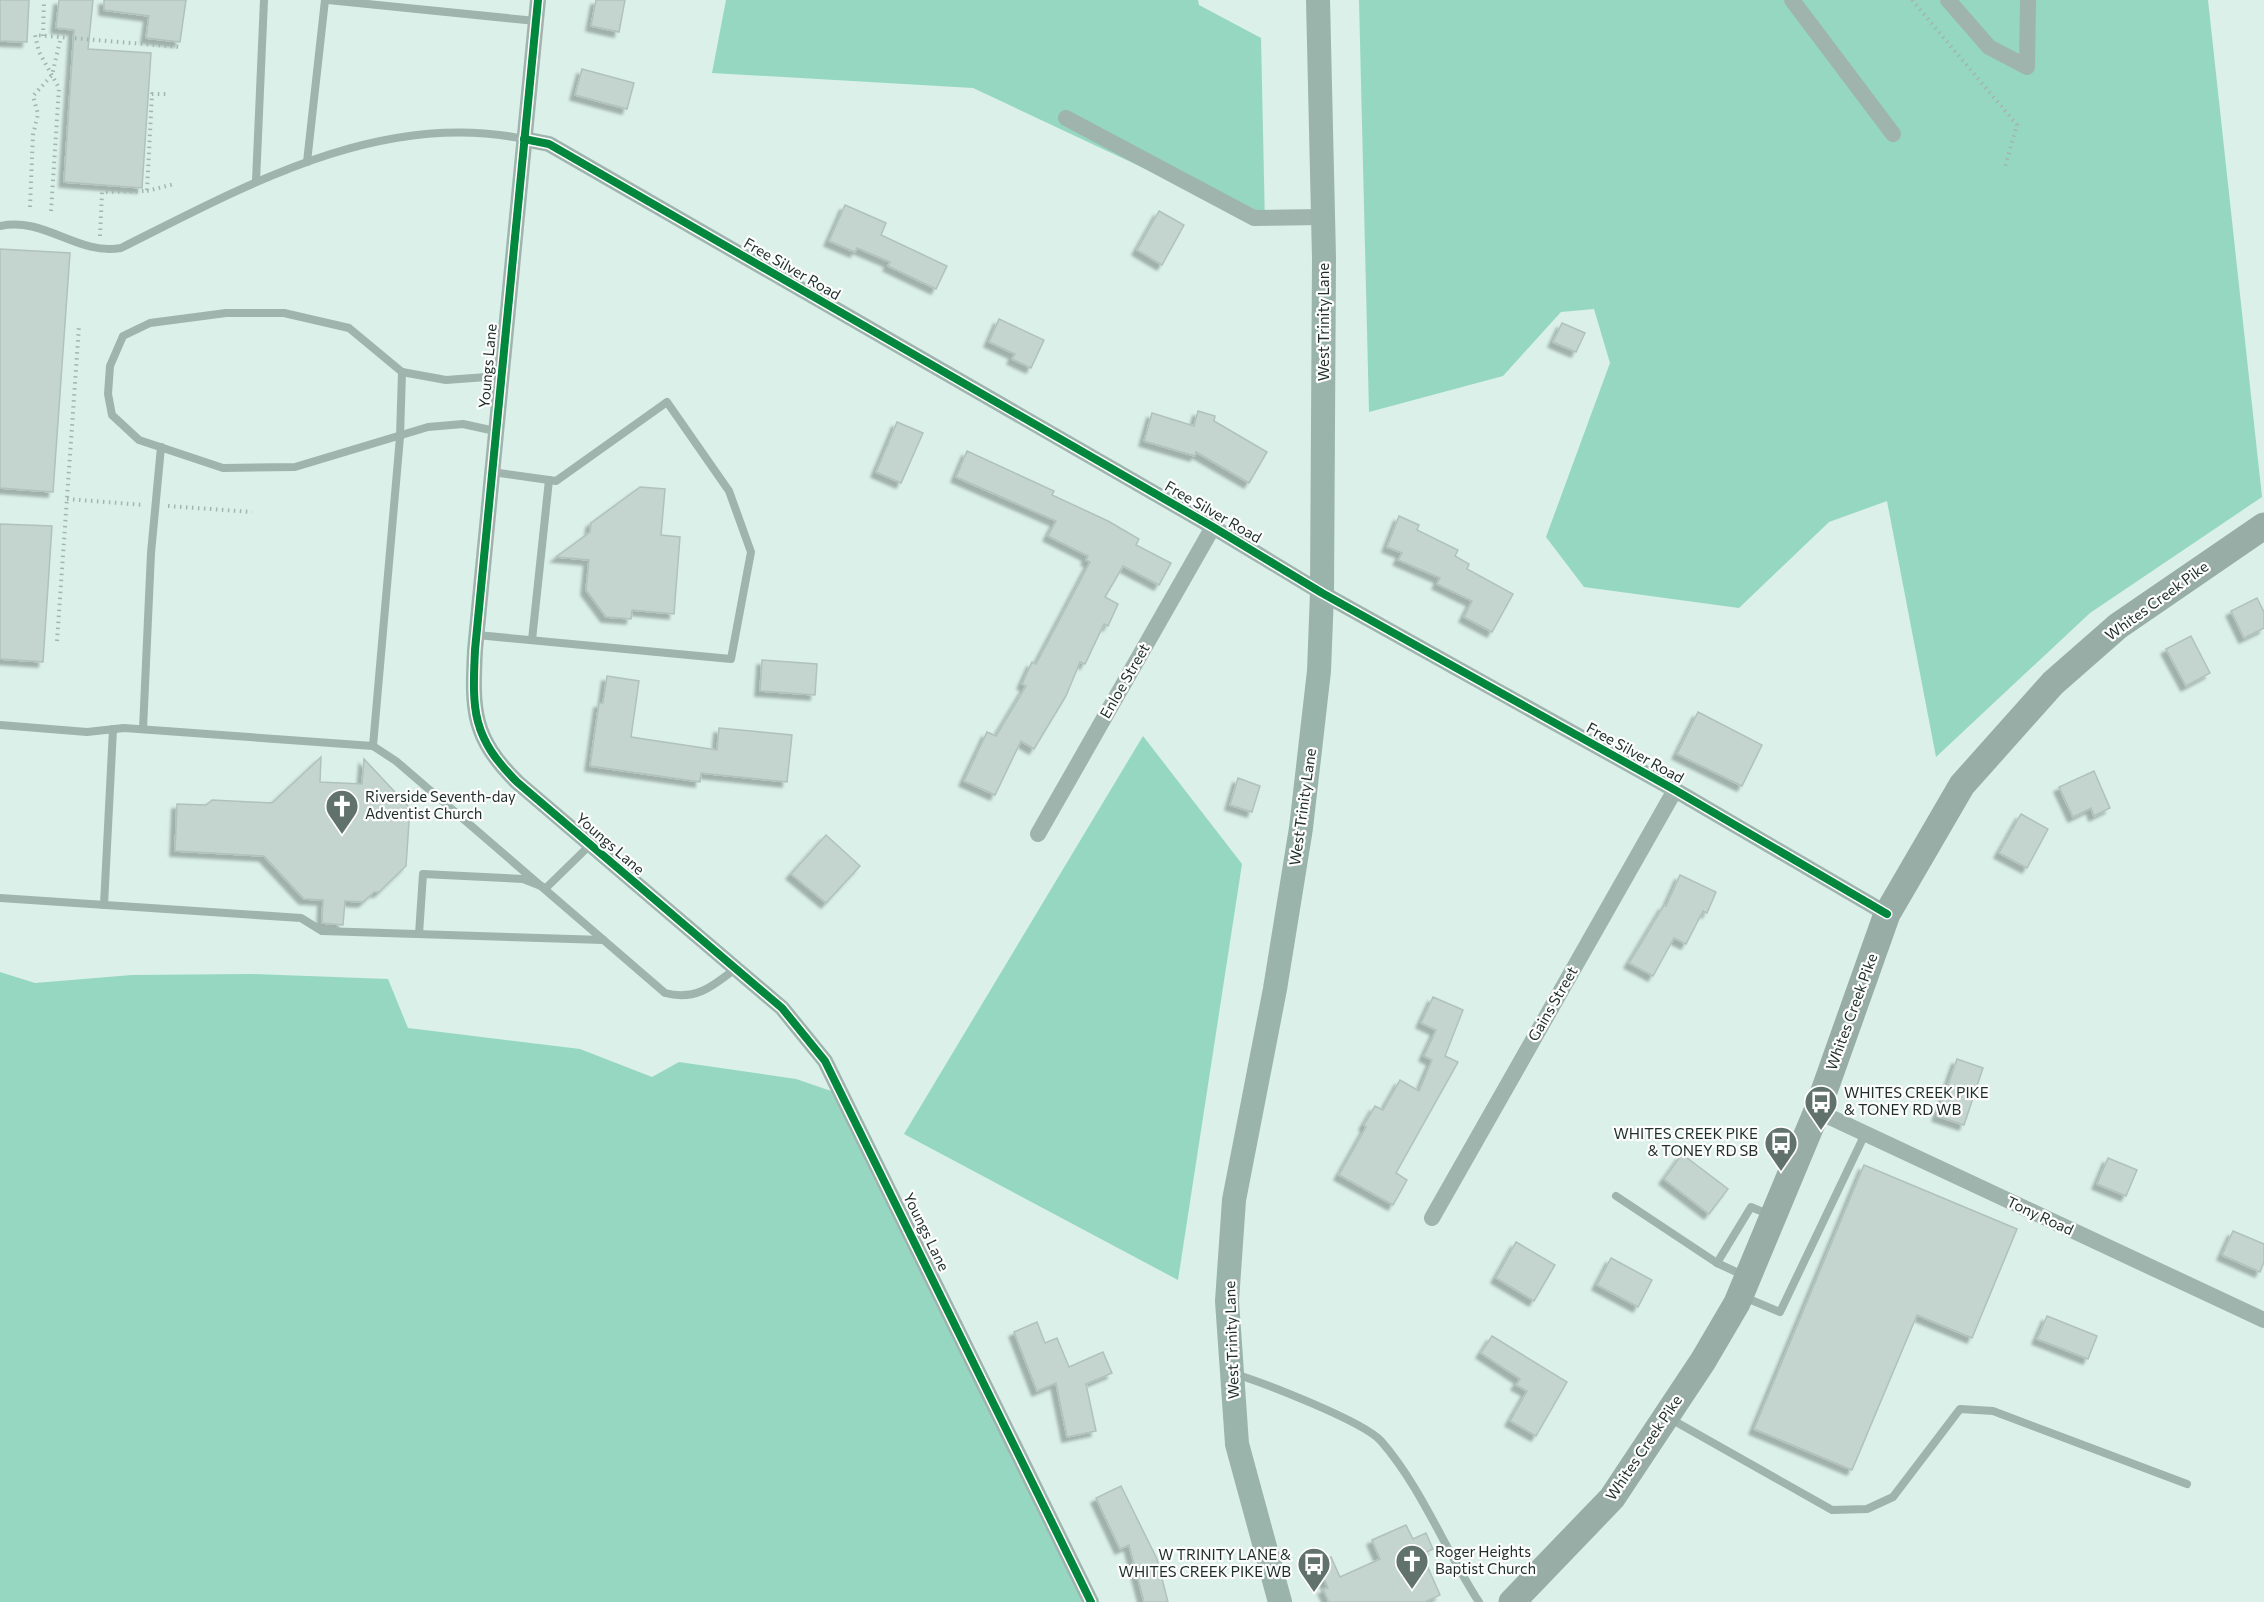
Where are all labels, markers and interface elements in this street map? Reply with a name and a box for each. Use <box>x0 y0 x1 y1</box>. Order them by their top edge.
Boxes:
street label: Free Silver Road <box>741 233 844 303</box>
street label: West Trinity Lane <box>1314 263 1332 381</box>
street label: Youngs Lane <box>474 323 500 409</box>
street label: Free Silver Road <box>1162 476 1265 546</box>
street label: Whites Creek Pike <box>2101 557 2212 644</box>
street label: Enloe Street <box>1095 640 1153 721</box>
street label: Free Silver Road <box>1584 718 1687 786</box>
street label: West Trinity Lane <box>1285 747 1319 867</box>
place label: Riverside Seventh-day Adventist Church <box>365 787 516 822</box>
church icon: Riverside Seventh-day Adventist Church <box>324 788 360 835</box>
street label: Youngs Lane <box>573 809 649 878</box>
street label: Whites Creek Pike <box>1822 951 1881 1073</box>
street label: Gains Street <box>1523 963 1581 1044</box>
place label: WHITES CREEK PIKE & TONEY RD WB <box>1844 1083 1989 1118</box>
bus stop icon: WHITES CREEK PIKE & TONEY RD WB <box>1803 1084 1839 1131</box>
place label: WHITES CREEK PIKE & TONEY RD SB <box>1613 1124 1758 1159</box>
bus stop icon: WHITES CREEK PIKE & TONEY RD SB <box>1763 1125 1799 1172</box>
street label: Youngs Lane <box>900 1189 954 1274</box>
street label: Tony Road <box>2004 1192 2077 1238</box>
street label: West Trinity Lane <box>1220 1280 1242 1399</box>
street label: Whites Creek Pike <box>1601 1391 1685 1504</box>
place label: Roger Heights Baptist Church <box>1435 1542 1536 1577</box>
church icon: Roger Heights Baptist Church <box>1394 1543 1430 1590</box>
place label: W TRINITY LANE & WHITES CREEK PIKE WB <box>1119 1545 1291 1580</box>
bus stop icon: W TRINITY LANE & WHITES CREEK PIKE WB <box>1296 1546 1332 1593</box>

